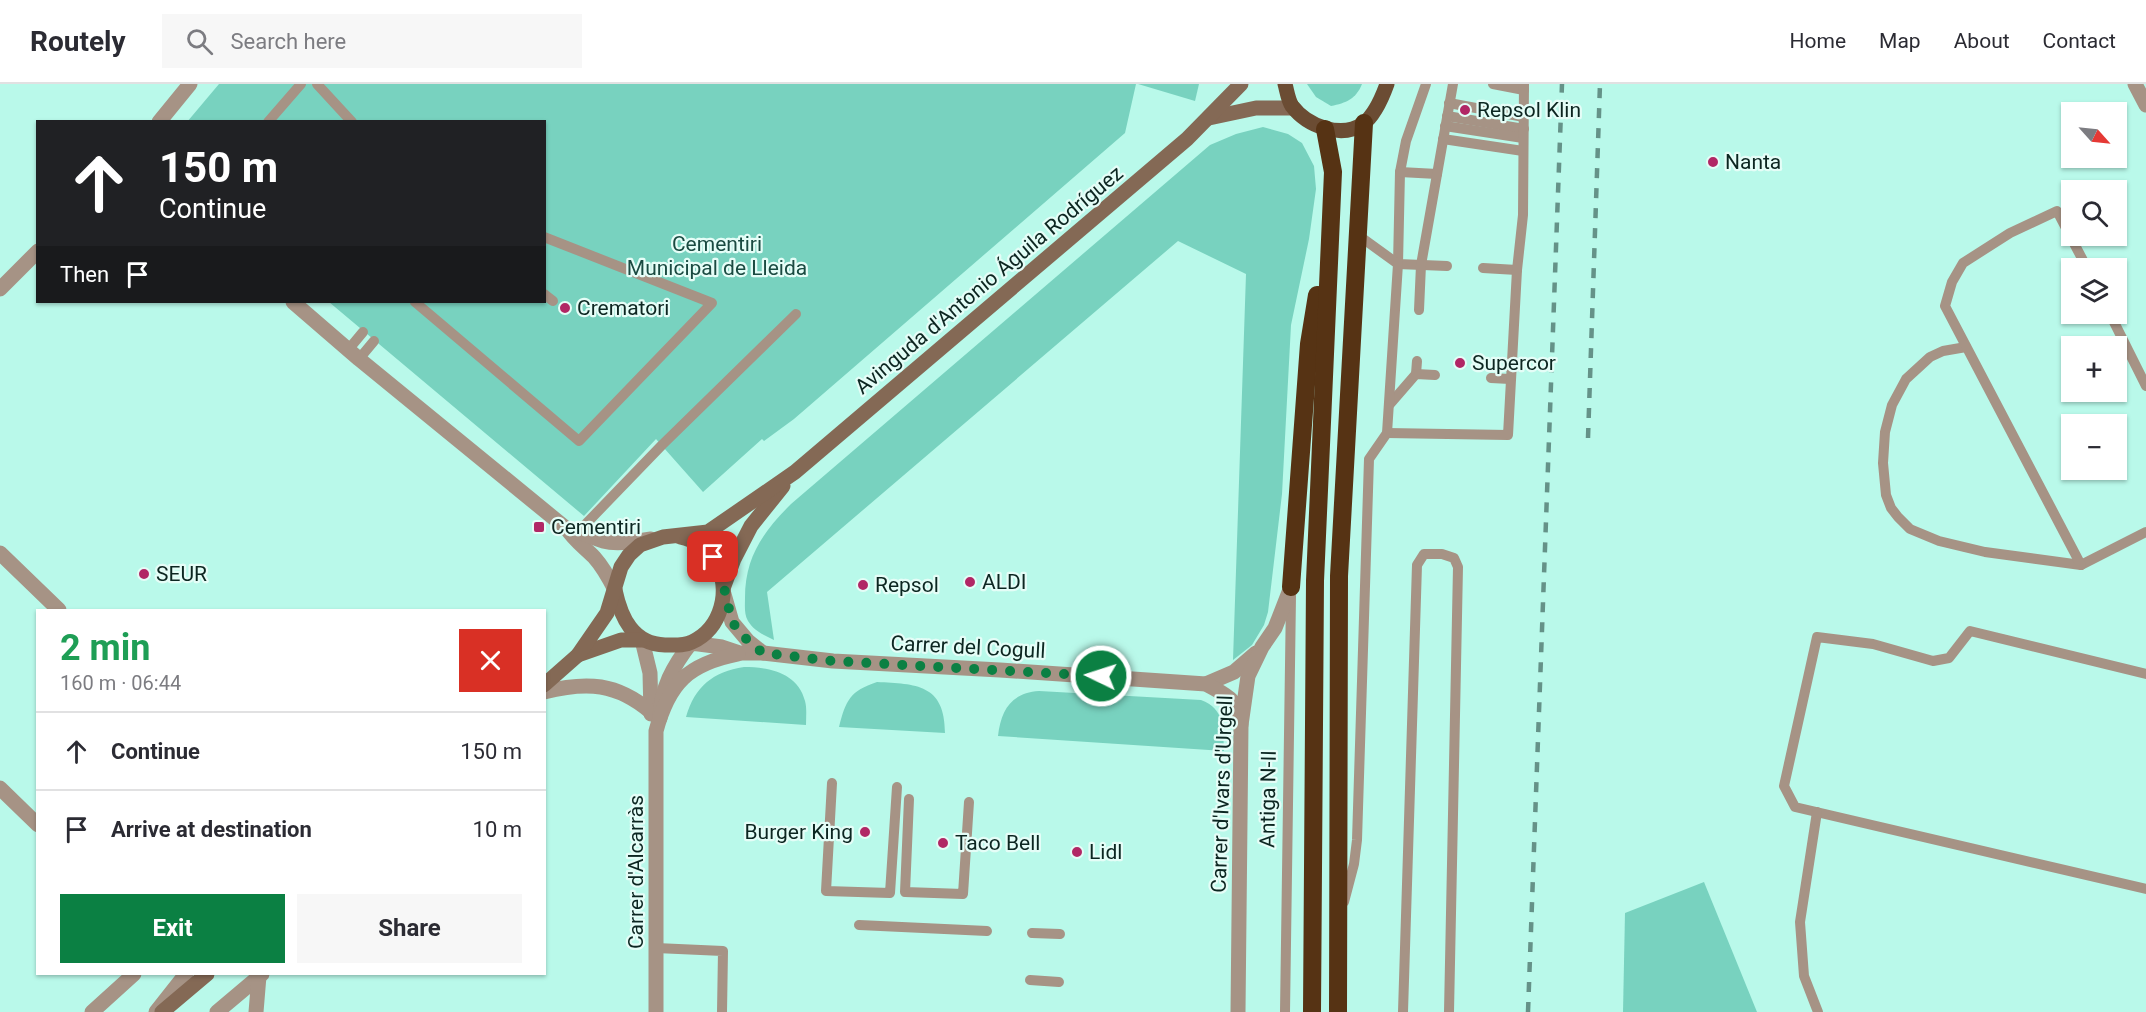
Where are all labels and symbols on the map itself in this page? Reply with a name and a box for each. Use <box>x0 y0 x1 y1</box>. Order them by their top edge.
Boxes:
place label: Repsol Klin <box>1477 98 1581 122</box>
north arrow <box>2061 102 2127 168</box>
marker: Repsol Klin <box>1458 103 1472 117</box>
place label: Nanta <box>1725 150 1781 174</box>
marker: Nanta <box>1706 155 1720 169</box>
street label: Avinguda d'Antonio Águila Rodríguez <box>850 161 1128 399</box>
park label: Cementiri Municipal de Lleida <box>627 232 807 280</box>
place label: Crematori <box>577 296 669 320</box>
marker: Crematori <box>558 301 572 315</box>
place label: Supercor <box>1472 351 1556 375</box>
marker: Supercor <box>1453 356 1467 370</box>
place label: Cementiri <box>551 515 641 539</box>
marker: Cementiri <box>532 520 546 534</box>
pin <box>687 531 738 582</box>
place label: SEUR <box>156 562 207 586</box>
marker: SEUR <box>137 567 151 581</box>
place label: ALDI <box>982 570 1027 594</box>
place label: Repsol <box>875 573 939 597</box>
marker: ALDI <box>963 575 977 589</box>
marker: Repsol <box>856 578 870 592</box>
street label: Carrer del Cogull <box>890 631 1046 663</box>
position arrow <box>1069 644 1133 708</box>
street label: Carrer d'Ivars d'Urgell <box>1207 695 1237 893</box>
street label: Antiga N-II <box>1255 750 1281 848</box>
street label: Carrer d'Alcarràs <box>624 795 648 949</box>
place label: Burger King <box>744 820 853 844</box>
marker: Burger King <box>858 825 872 839</box>
place label: Taco Bell <box>955 831 1040 855</box>
marker: Taco Bell <box>936 836 950 850</box>
place label: Lidl <box>1089 840 1122 864</box>
marker: Lidl <box>1070 845 1084 859</box>

